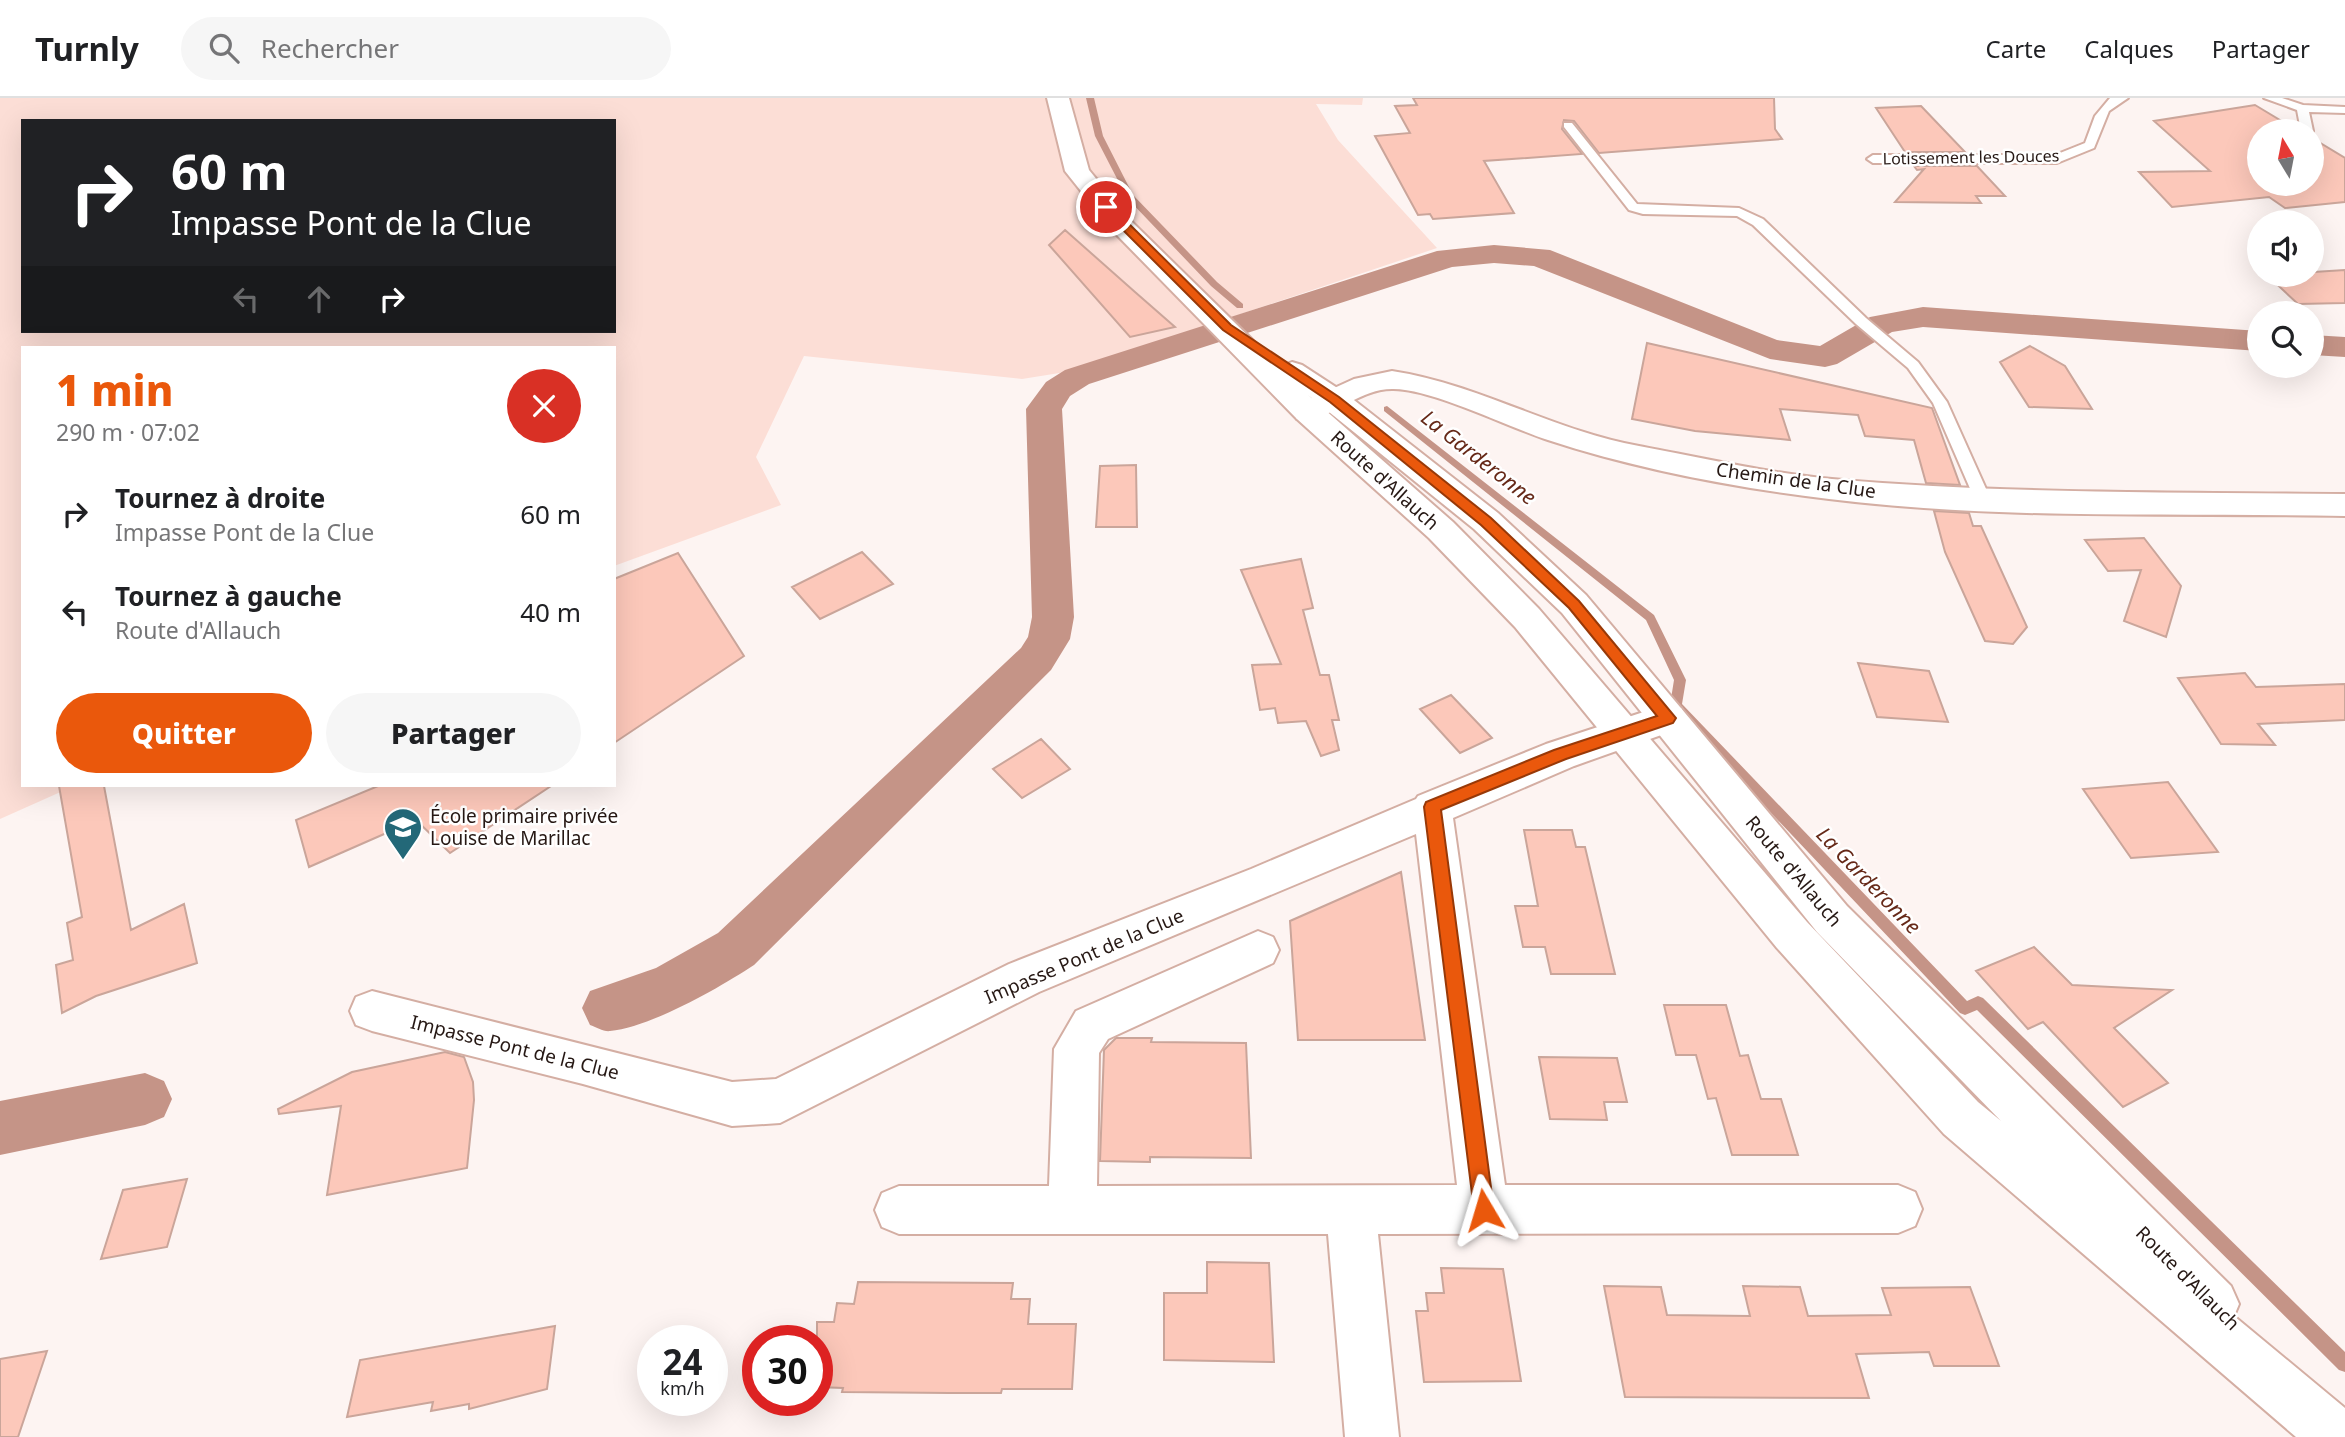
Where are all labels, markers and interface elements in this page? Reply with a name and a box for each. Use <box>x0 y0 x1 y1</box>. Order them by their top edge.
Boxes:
search box <box>181 17 671 80</box>
text: Turnly <box>35 26 139 71</box>
icon: search <box>205 29 243 67</box>
text: Rechercher <box>261 30 399 66</box>
text: Carte <box>1986 32 2046 65</box>
text: Calques <box>2084 32 2174 65</box>
text: Partager <box>2212 32 2310 65</box>
north arrow <box>2247 119 2324 196</box>
map controls <box>2247 119 2324 378</box>
text: 60 m <box>171 138 288 204</box>
street label: Lotissement les Douces <box>1882 144 2060 170</box>
icon: right <box>56 147 147 238</box>
pin <box>1076 177 1136 237</box>
icon: arrive <box>1087 188 1125 226</box>
text: Impasse Pont de la Clue <box>171 201 532 244</box>
button: sound <box>2247 210 2324 287</box>
icon: left <box>227 280 265 318</box>
icon: ahead <box>300 280 338 318</box>
icon: right <box>373 280 411 318</box>
button: search <box>2247 301 2324 378</box>
text: 1 min <box>56 361 173 418</box>
button: close <box>507 369 581 443</box>
water label: La Garderonne <box>1416 403 1542 511</box>
text: 290 m · 07:02 <box>56 416 200 448</box>
street label: Route d'Allauch <box>1325 424 1445 536</box>
street label: Chemin de la Clue <box>1714 456 1878 504</box>
text: Tournez à droite <box>115 480 325 516</box>
icon: right <box>56 495 94 533</box>
text: 60 m <box>520 496 581 532</box>
text: Impasse Pont de la Clue <box>115 516 374 548</box>
text: Tournez à gauche <box>115 578 342 614</box>
icon: left <box>56 593 94 631</box>
text: 40 m <box>520 594 581 630</box>
text: Route d'Allauch <box>115 614 281 646</box>
button: Quitter <box>56 693 312 773</box>
button: Partager <box>326 693 581 773</box>
place label: École primaire privée Louise de Marillac <box>430 803 618 851</box>
school or university icon: École primaire privée Louise de Marillac <box>382 806 424 861</box>
street label: Route d'Allauch <box>1740 810 1848 932</box>
water label: La Garderonne <box>1811 820 1927 940</box>
street label: Impasse Pont de la Clue <box>980 902 1188 1010</box>
street label: Impasse Pont de la Clue <box>408 1008 622 1086</box>
position arrow <box>1447 1173 1521 1247</box>
street label: Route d'Allauch <box>2130 1220 2246 1336</box>
speed limit sign: 30 <box>742 1325 833 1416</box>
text: 24 <box>662 1338 703 1385</box>
text: km/h <box>660 1376 705 1400</box>

